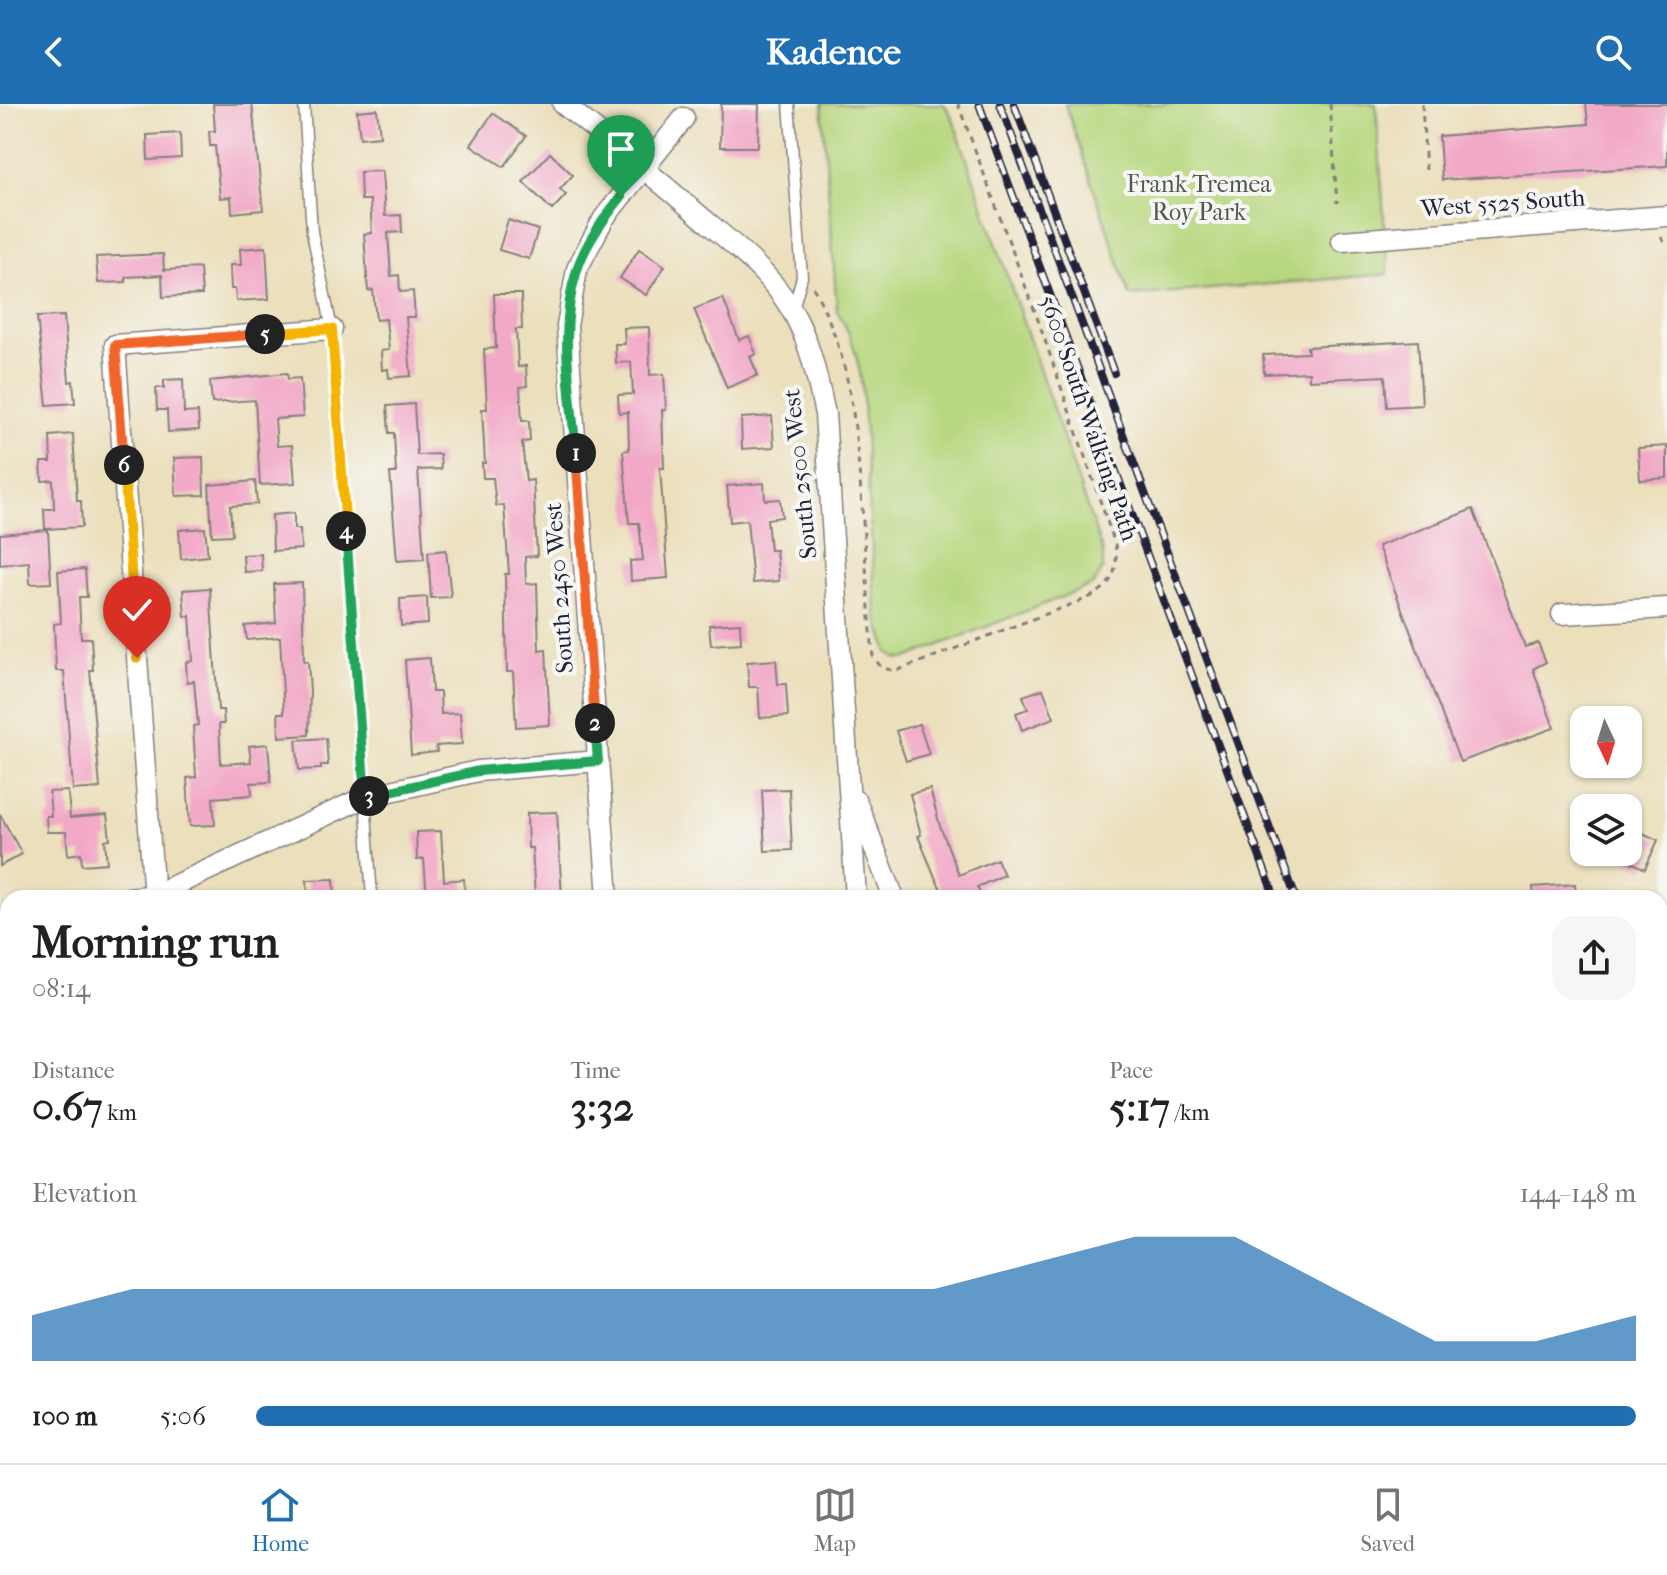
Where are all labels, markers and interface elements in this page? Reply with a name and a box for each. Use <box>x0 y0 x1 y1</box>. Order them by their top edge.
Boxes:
icon: back <box>32 30 76 74</box>
icon: search <box>1591 30 1635 74</box>
text: Kadence <box>766 31 901 73</box>
pin <box>587 115 655 197</box>
icon: arrive <box>599 127 643 171</box>
park label: Frank Tremea Roy Park <box>1127 170 1272 226</box>
street label: West 5525 South <box>1419 183 1587 223</box>
street label: 5600 South Walking Path <box>1034 291 1144 545</box>
pin: 5 <box>245 314 285 354</box>
text: 5 <box>260 321 270 347</box>
street label: South 2500 West <box>777 387 823 560</box>
pin: 1 <box>556 433 596 473</box>
text: 1 <box>572 440 580 466</box>
pin: 6 <box>104 445 144 485</box>
text: 6 <box>118 452 130 478</box>
street label: South 2450 West <box>539 501 579 674</box>
pin: 4 <box>326 511 366 551</box>
text: 4 <box>340 518 353 544</box>
pin <box>103 576 171 658</box>
icon: check <box>115 588 159 632</box>
pin: 2 <box>575 703 615 743</box>
north arrow <box>1570 706 1642 778</box>
map controls <box>1570 706 1642 866</box>
text: 2 <box>589 710 601 736</box>
pin: 3 <box>349 776 389 816</box>
text: 3 <box>364 783 374 809</box>
button: layers <box>1570 794 1642 866</box>
button: share <box>1552 916 1636 1000</box>
text: Morning run <box>32 917 279 968</box>
text: 08:14 <box>32 973 90 1004</box>
text: Distance <box>32 1058 115 1084</box>
text: Time <box>571 1058 621 1084</box>
text: Pace <box>1109 1058 1153 1084</box>
text: 0.67 <box>32 1084 102 1130</box>
text: 3:32 <box>571 1084 634 1130</box>
text: 5:17 <box>1109 1084 1170 1130</box>
text: km <box>102 1100 137 1126</box>
text: /km <box>1170 1100 1210 1126</box>
text: Elevation <box>32 1178 137 1209</box>
text: 144–148 m <box>1520 1178 1636 1209</box>
text: 100 m <box>32 1401 97 1432</box>
text: 5:06 <box>160 1401 206 1432</box>
tab: Home <box>252 1483 309 1557</box>
tab: Map <box>813 1483 857 1557</box>
tab: Saved <box>1361 1483 1415 1557</box>

